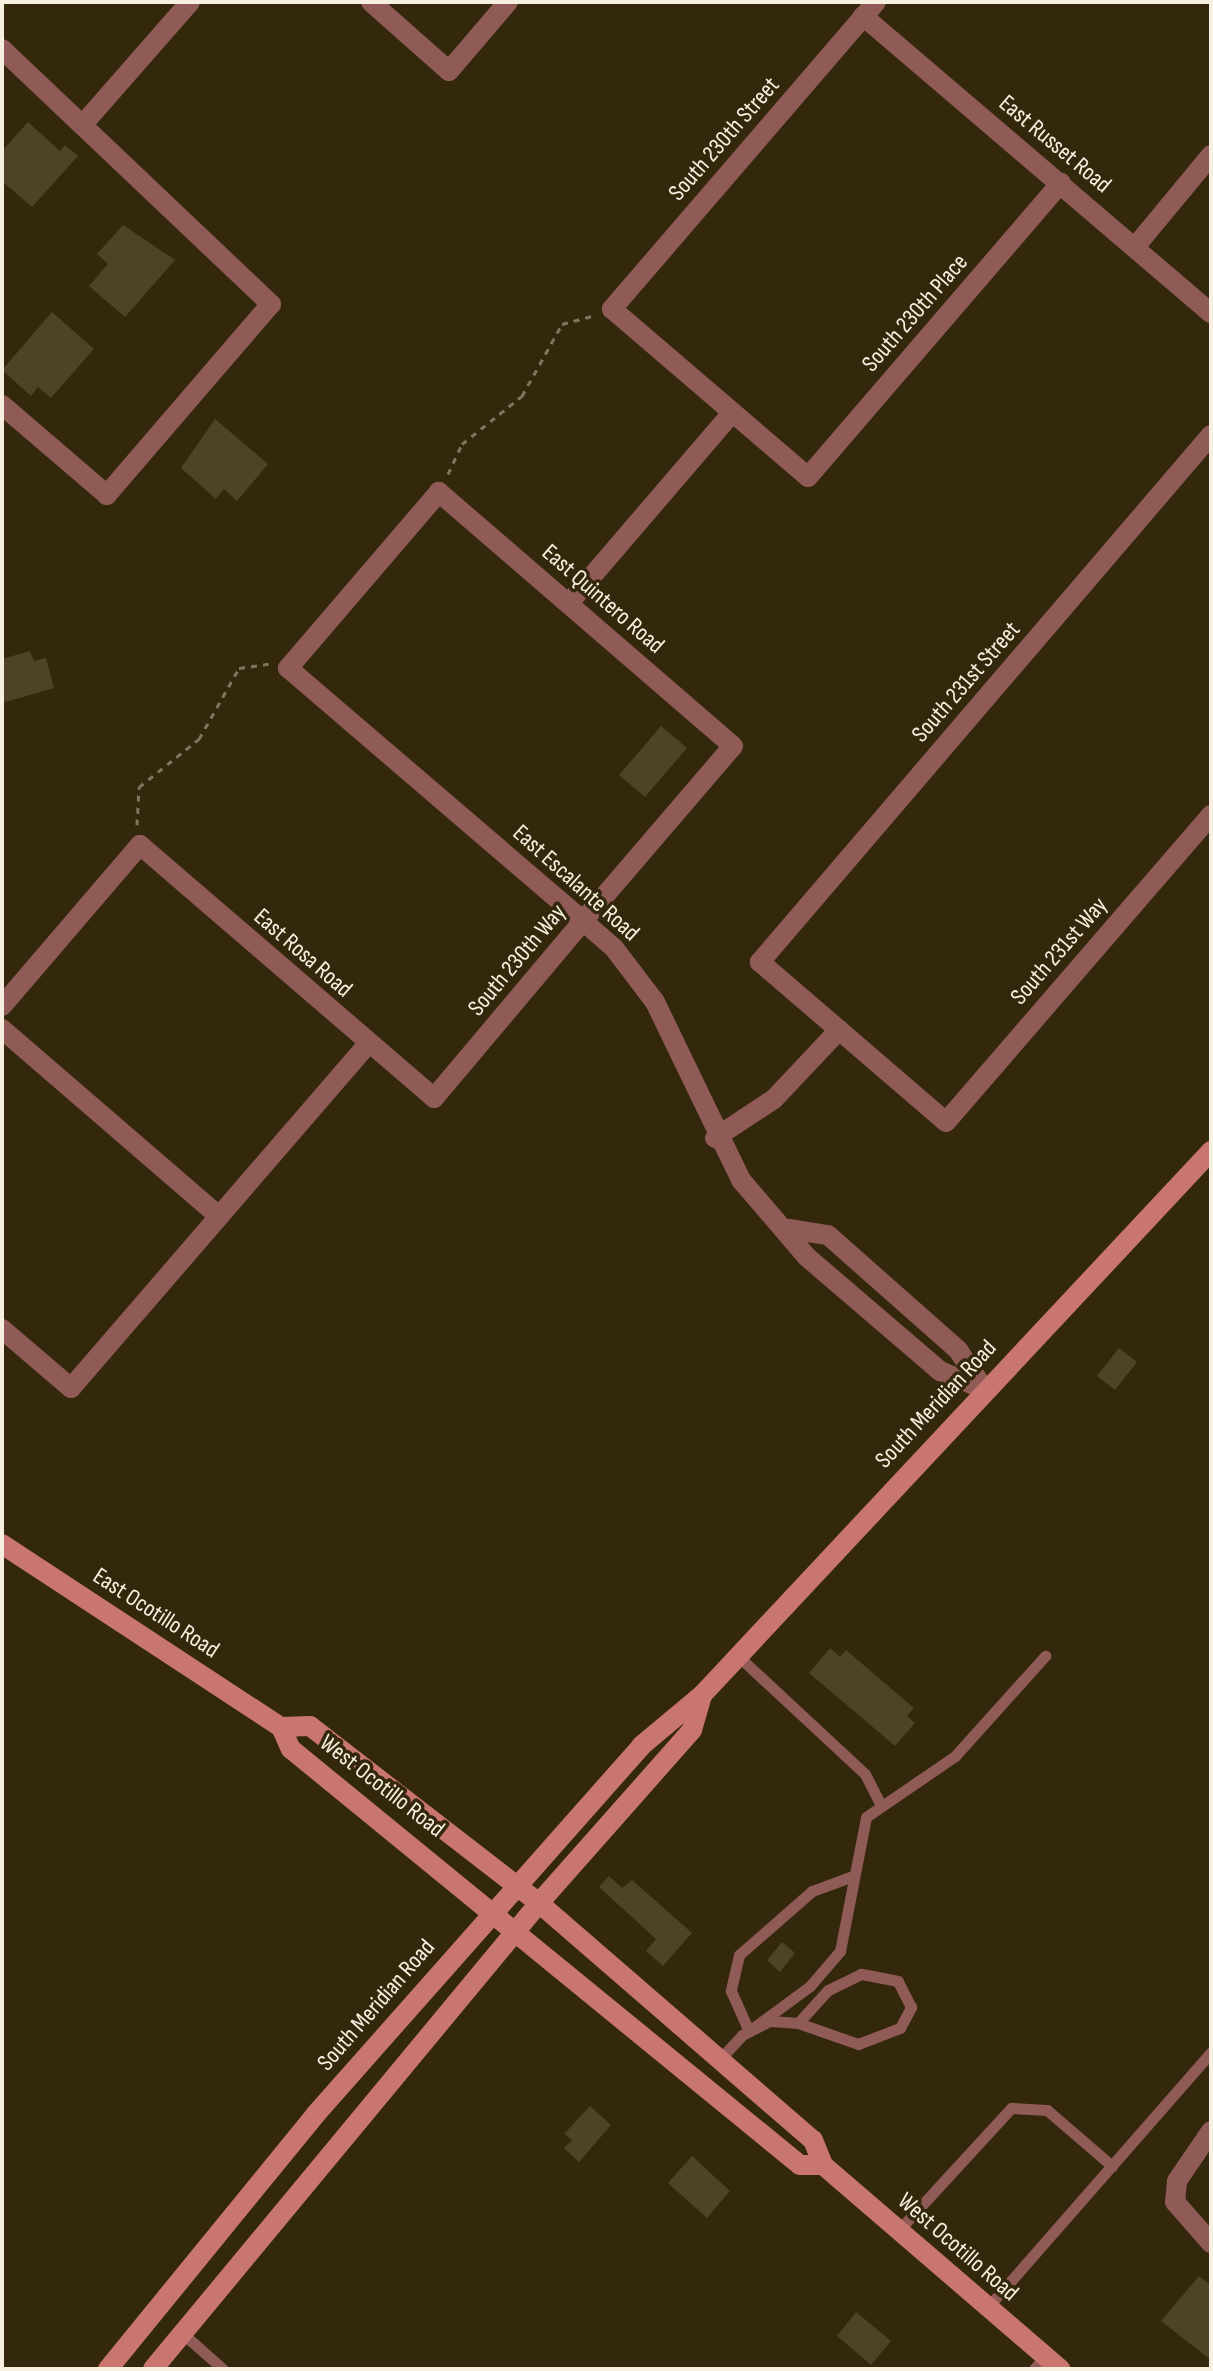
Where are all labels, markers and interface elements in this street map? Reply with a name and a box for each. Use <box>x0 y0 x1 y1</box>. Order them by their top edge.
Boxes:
street label: South 230th Street <box>662 71 786 207</box>
street label: East Russet Road <box>993 89 1117 199</box>
street label: South 230th Place <box>856 248 974 378</box>
street label: East Quintero Road <box>536 538 670 660</box>
street label: South 231st Street <box>906 616 1026 748</box>
street label: East Escalante Road <box>507 819 645 947</box>
street label: South 231st Way <box>1004 891 1114 1011</box>
street label: South 230th Way <box>462 898 572 1022</box>
street label: East Rosa Road <box>248 902 358 1004</box>
street label: South Meridian Road <box>869 1334 1003 1474</box>
street label: East Ocotillo Road <box>88 1562 224 1664</box>
street label: West Ocotillo Road <box>314 1728 450 1844</box>
street label: South Meridian Road <box>311 1933 441 2077</box>
street label: West Ocotillo Road <box>892 2187 1024 2307</box>

